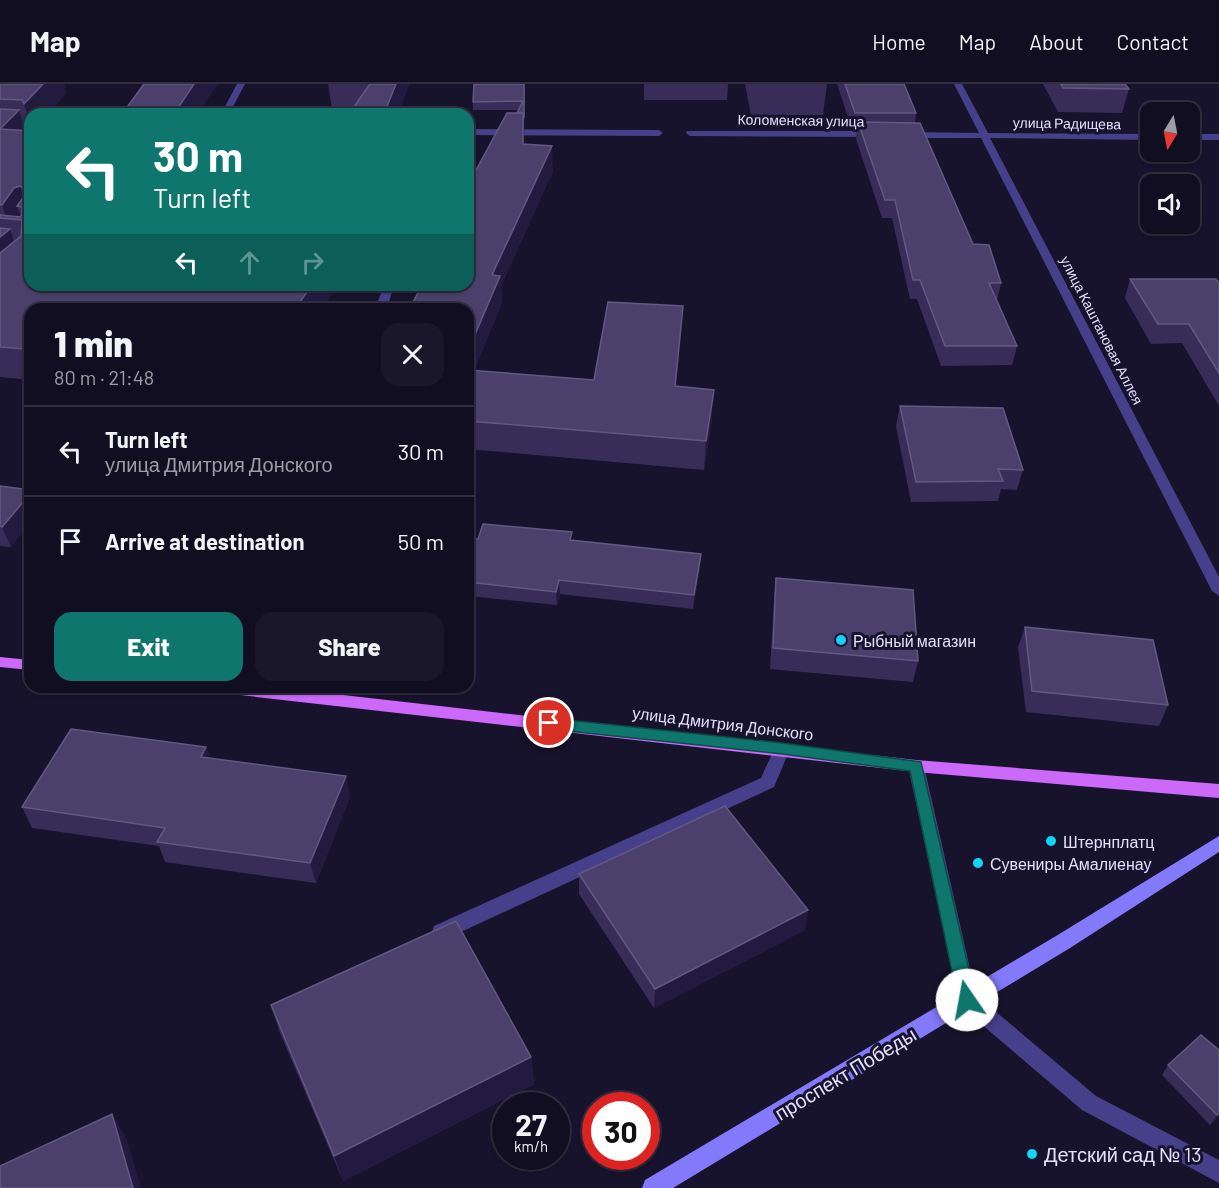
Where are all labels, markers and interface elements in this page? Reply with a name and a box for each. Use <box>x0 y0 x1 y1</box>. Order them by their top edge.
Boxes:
text: Map <box>30 24 81 58</box>
text: Home <box>872 29 926 54</box>
text: Map <box>959 29 996 54</box>
text: About <box>1029 29 1084 54</box>
text: Contact <box>1117 29 1189 54</box>
north arrow <box>1140 102 1200 162</box>
map controls <box>1140 102 1200 234</box>
street label: Коломенская улица <box>737 110 865 130</box>
street label: улица Радищева <box>1013 114 1121 132</box>
text: 30 m <box>153 130 243 180</box>
icon: left <box>54 132 132 210</box>
button: sound <box>1140 174 1200 234</box>
text: Turn left <box>153 181 251 213</box>
icon: left <box>170 246 203 279</box>
icon: ahead <box>233 246 266 279</box>
icon: right <box>296 246 329 279</box>
street label: улица Каштановая Аллея <box>1057 253 1147 407</box>
text: 1 min <box>54 321 133 364</box>
button: close <box>381 323 444 386</box>
text: 80 m · 21:48 <box>54 365 154 389</box>
text: Turn left <box>105 426 188 452</box>
icon: left <box>54 435 87 468</box>
text: 30 m <box>398 438 444 464</box>
text: улица Дмитрия Донского <box>105 452 333 476</box>
icon: arrive <box>54 525 87 558</box>
text: Arrive at destination <box>105 528 304 554</box>
text: 50 m <box>398 528 444 554</box>
button: Exit <box>54 612 243 681</box>
button: Share <box>255 612 444 681</box>
place label: Рыбный магазин <box>853 631 976 650</box>
marker: Рыбный магазин <box>834 633 848 647</box>
pin <box>523 697 574 748</box>
street label: улица Дмитрия Донского <box>631 702 815 744</box>
icon: arrive <box>532 706 565 739</box>
place label: Штернплатц <box>1063 832 1154 851</box>
marker: Штернплатц <box>1044 834 1058 848</box>
place label: Сувениры Амалиенау <box>990 854 1151 873</box>
marker: Сувениры Амалиенау <box>971 856 985 870</box>
position arrow <box>935 968 999 1032</box>
street label: проспект Победы <box>770 1021 920 1125</box>
speed limit sign: 30 <box>582 1092 660 1170</box>
text: 27 <box>515 1106 547 1142</box>
text: km/h <box>514 1137 548 1155</box>
place label: Детский сад № 13 <box>1044 1142 1202 1166</box>
marker: Детский сад № 13 <box>1025 1147 1039 1161</box>

